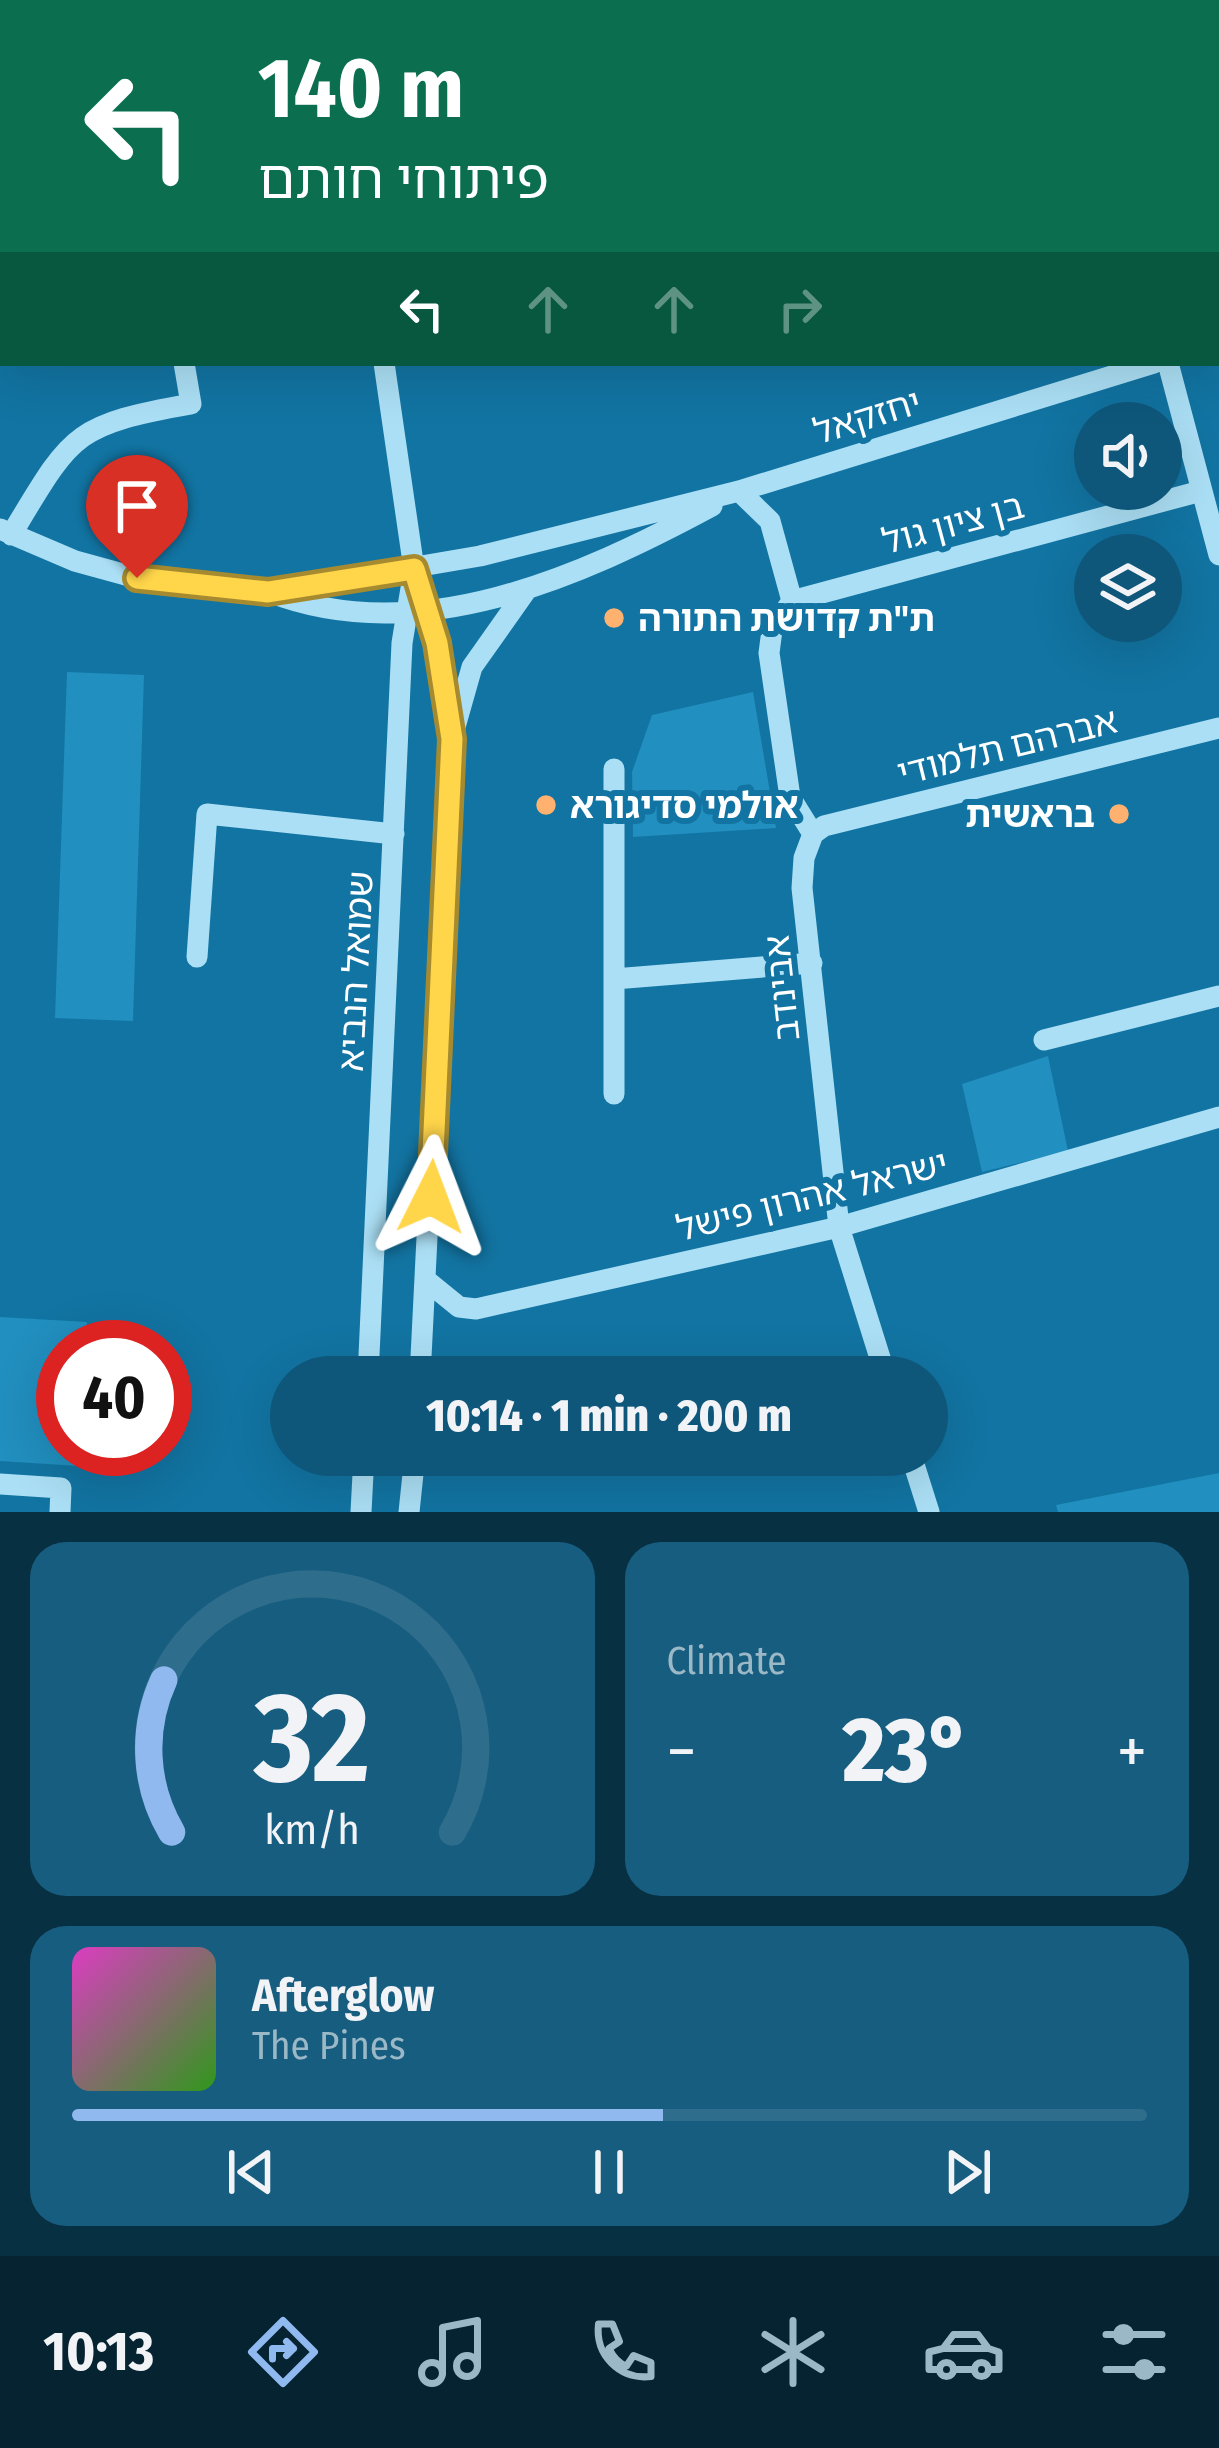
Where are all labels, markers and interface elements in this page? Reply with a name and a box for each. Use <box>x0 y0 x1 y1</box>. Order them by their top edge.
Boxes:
text: 140 m <box>258 38 464 139</box>
icon: left <box>60 48 216 204</box>
text: פיתוחי חותם <box>258 148 549 212</box>
icon: left <box>389 276 455 342</box>
icon: ahead <box>515 276 581 342</box>
icon: ahead <box>641 276 707 342</box>
icon: right <box>767 276 833 342</box>
street label: יחזקאל <box>808 380 926 454</box>
map controls <box>1074 402 1182 642</box>
button: sound <box>1074 402 1182 510</box>
pin <box>86 455 188 578</box>
icon: arrive <box>104 473 170 539</box>
street label: בן ציון גול <box>878 484 1029 564</box>
button: layers <box>1074 534 1182 642</box>
place label: ת"ת קדושת התורה <box>638 597 935 641</box>
marker: ת"ת קדושת התורה <box>601 605 627 631</box>
street label: אברהם תלמודי <box>893 698 1122 796</box>
place label: אולמי סדיגורא <box>570 784 798 828</box>
marker: אולמי סדיגורא <box>533 792 559 818</box>
place label: בראשית <box>965 793 1095 837</box>
marker: בראשית <box>1106 801 1132 827</box>
street label: שמואל הנביא <box>329 870 383 1072</box>
street label: אבינדב <box>755 933 809 1043</box>
position arrow <box>368 1134 494 1260</box>
street label: ישראל אהרון פישל <box>672 1141 952 1251</box>
speed limit sign: 40 <box>36 1320 192 1476</box>
text: 10:14 · 1 min · 200 m <box>426 1389 792 1443</box>
text: Climate <box>667 1638 787 1684</box>
text: 32 <box>253 1664 370 1814</box>
text: 23° <box>843 1697 970 1805</box>
text: − <box>667 1712 696 1791</box>
text: + <box>1117 1712 1147 1791</box>
text: km/h <box>264 1804 360 1855</box>
text: Afterglow <box>252 1969 434 2023</box>
text: The Pines <box>252 2023 406 2069</box>
icon: previous <box>218 2139 284 2205</box>
icon: pause <box>576 2139 642 2205</box>
icon: next <box>935 2139 1001 2205</box>
icon: directions <box>241 2310 325 2394</box>
icon: music <box>411 2310 495 2394</box>
icon: phone <box>581 2310 665 2394</box>
icon: climate <box>751 2310 835 2394</box>
icon: car <box>922 2310 1006 2394</box>
icon: filters <box>1092 2310 1176 2394</box>
text: 10:13 <box>43 2320 154 2384</box>

